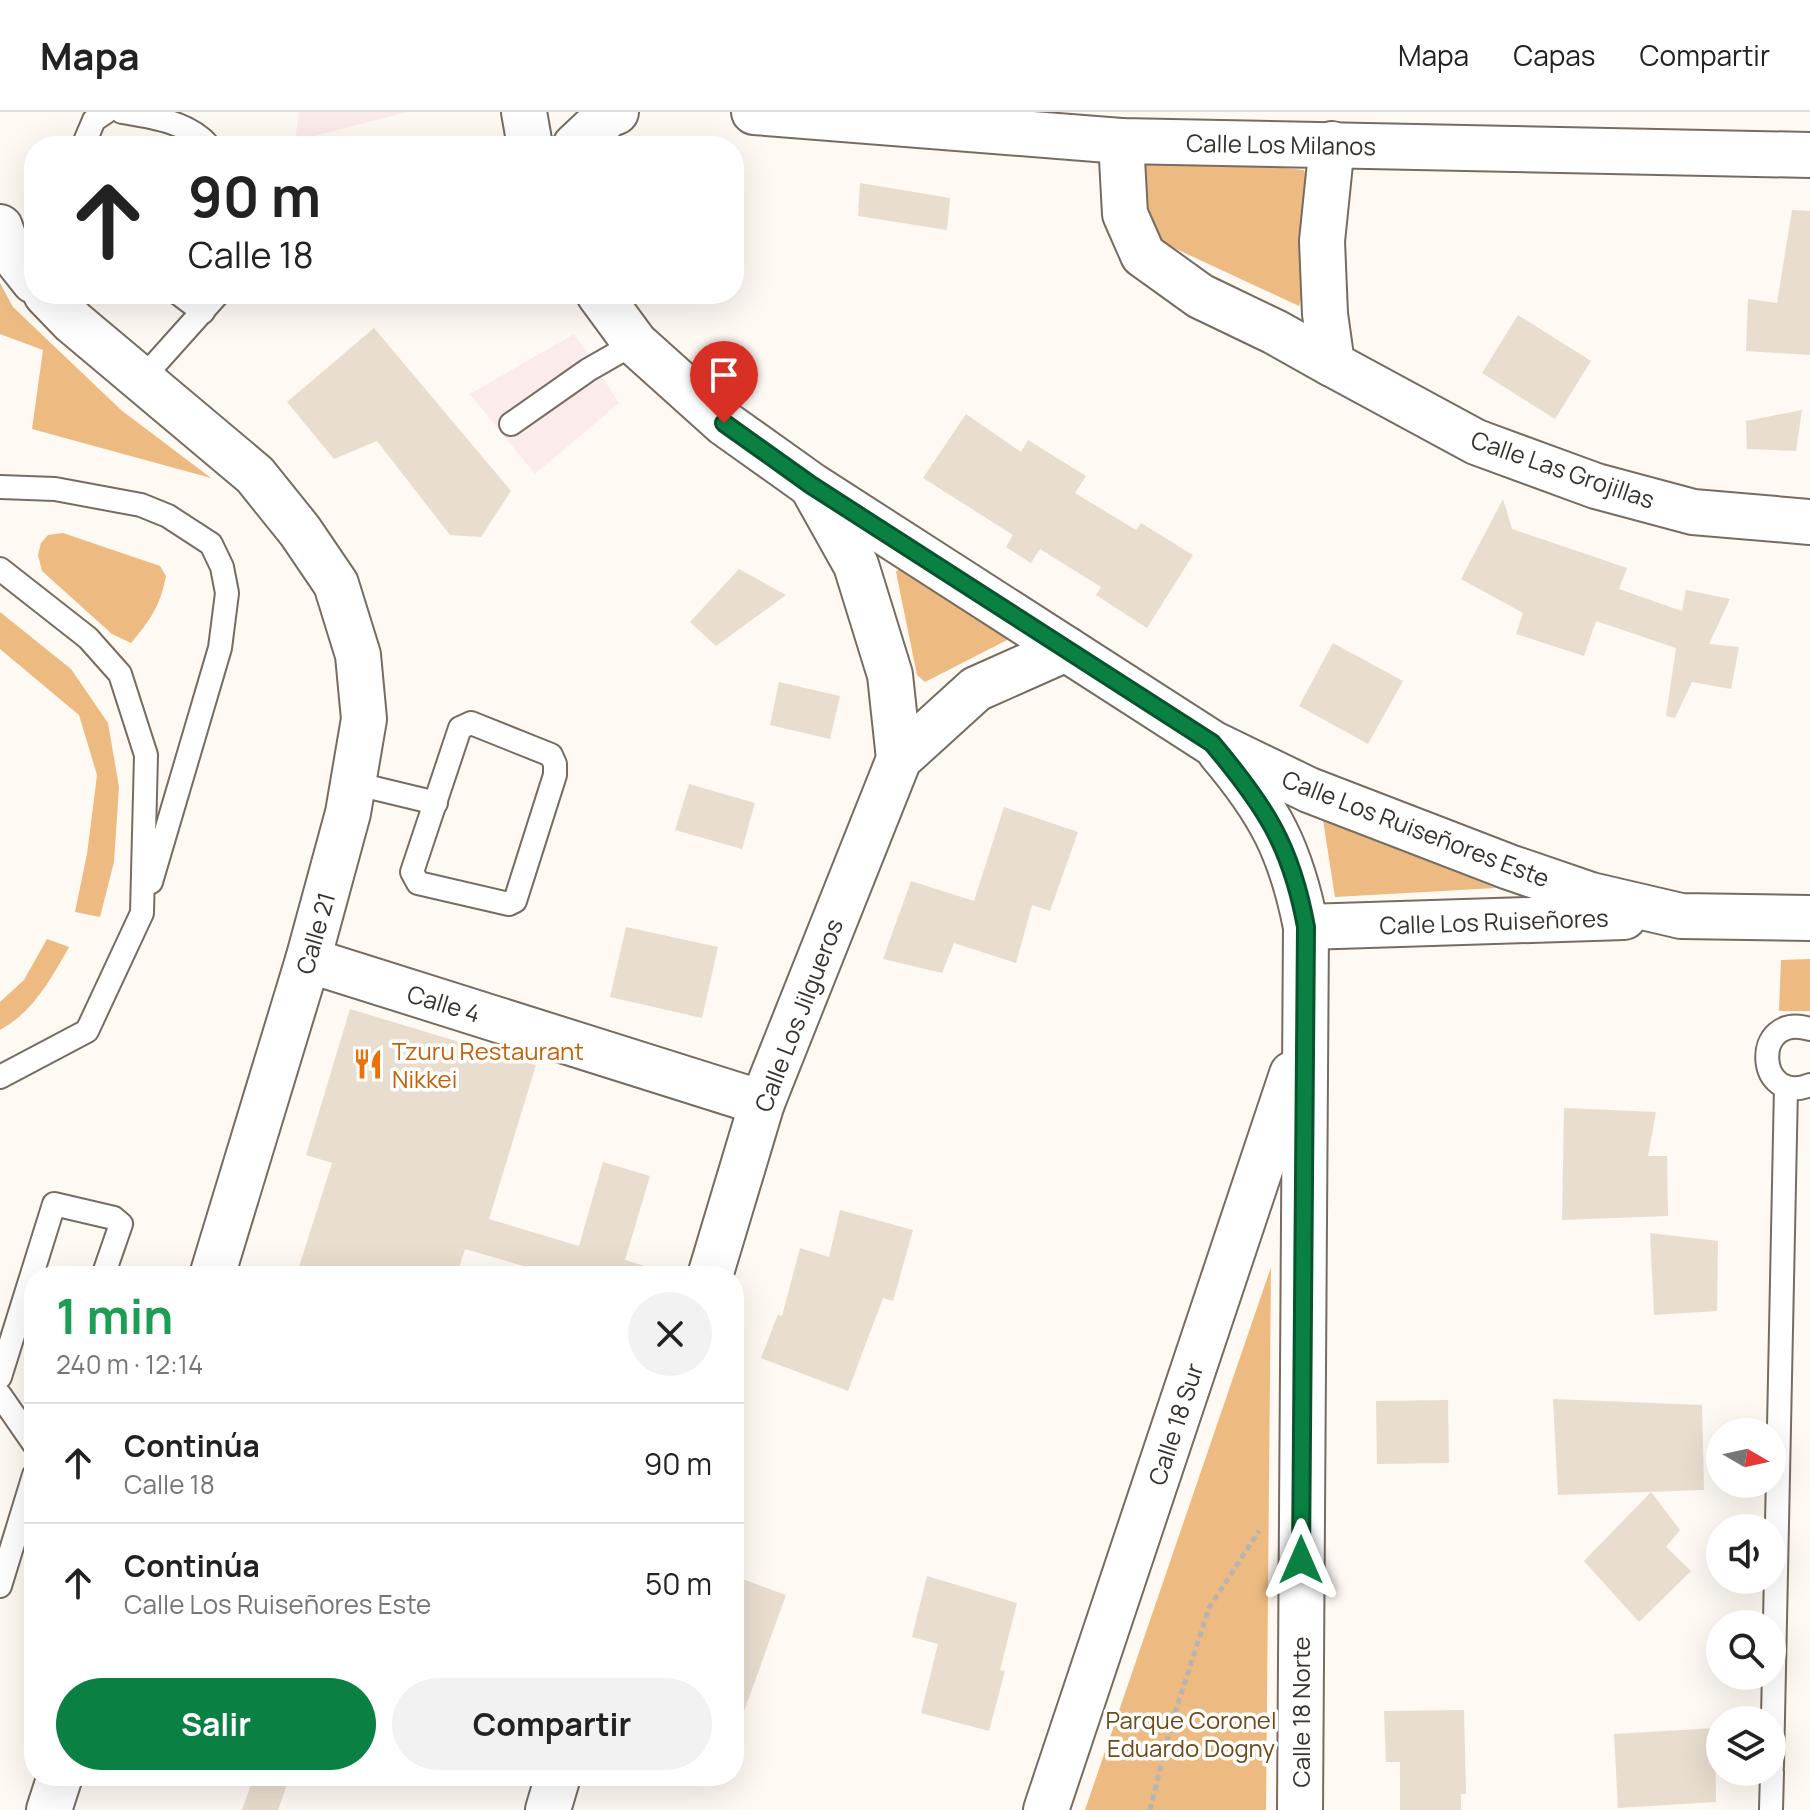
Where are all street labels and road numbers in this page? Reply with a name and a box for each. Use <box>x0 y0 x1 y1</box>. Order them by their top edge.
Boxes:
street label: Calle Los Milanos <box>1186 126 1376 162</box>
street label: Calle Las Grojillas <box>1467 422 1659 516</box>
street label: Calle Los Ruiseñores Este <box>1278 762 1554 894</box>
street label: Calle 21 <box>288 888 342 978</box>
street label: Calle Los Ruiseñores <box>1379 901 1609 941</box>
street label: Calle Los Jilgueros <box>746 914 850 1116</box>
street label: Calle 4 <box>403 976 485 1030</box>
street label: Calle 18 Sur <box>1140 1358 1210 1489</box>
street label: Calle 18 Norte <box>1284 1636 1317 1788</box>

